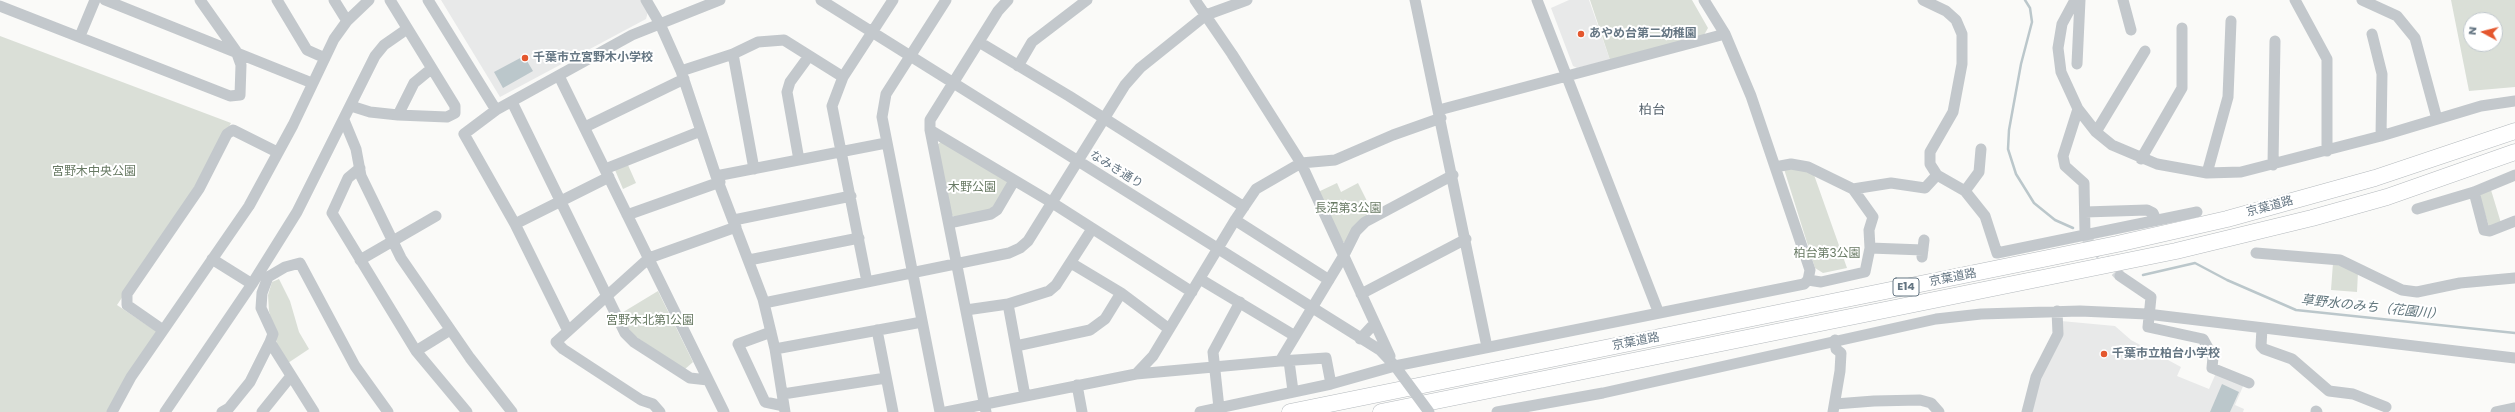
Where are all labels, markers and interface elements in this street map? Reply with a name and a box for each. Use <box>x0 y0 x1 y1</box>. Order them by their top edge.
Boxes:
north arrow <box>2463 12 2503 52</box>
text: N <box>2464 26 2481 36</box>
place label: あやめ台第二幼稚園 <box>1589 27 1697 41</box>
marker: あやめ台第二幼稚園 <box>1576 29 1586 39</box>
place label: 千葉市立宮野木小学校 <box>533 51 653 65</box>
marker: 千葉市立宮野木小学校 <box>520 53 530 63</box>
district label: 柏台 <box>1639 103 1665 119</box>
street label: なみき通り <box>1087 148 1145 192</box>
park label: 宮野木中央公園 <box>52 165 136 179</box>
park label: 木野公園 <box>948 181 996 195</box>
street label: 京葉道路 <box>2245 194 2295 220</box>
park label: 長沼第3公園 <box>1314 202 1382 216</box>
park label: 柏台第3公園 <box>1793 247 1861 261</box>
street label: 京葉道路 <box>1928 266 1978 290</box>
road number: E14 <box>1893 278 1919 296</box>
water label: 草野水のみち（花園川） <box>2300 293 2444 323</box>
park label: 宮野木北第1公園 <box>606 314 694 328</box>
street label: 京葉道路 <box>1611 330 1661 354</box>
place label: 千葉市立柏台小学校 <box>2112 347 2220 361</box>
marker: 千葉市立柏台小学校 <box>2099 349 2109 359</box>

